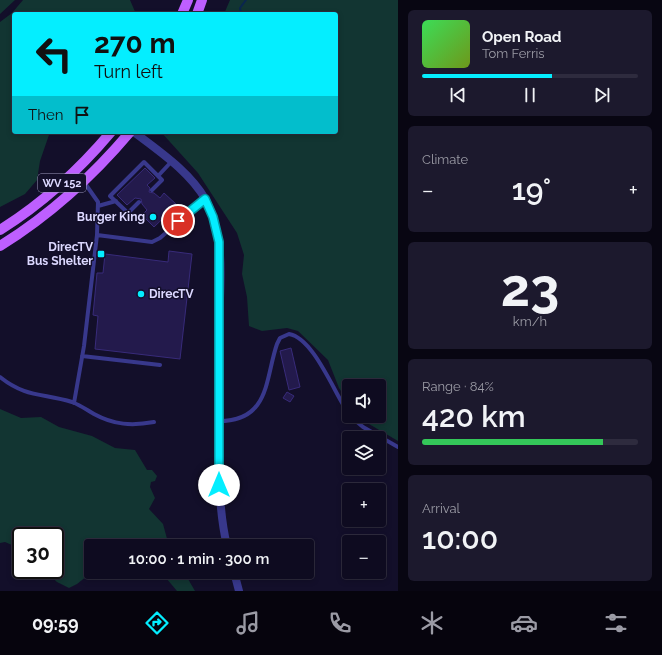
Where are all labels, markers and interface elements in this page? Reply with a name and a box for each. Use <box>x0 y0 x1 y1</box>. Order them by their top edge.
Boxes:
text: 270 m <box>94 27 175 60</box>
icon: left <box>28 28 80 80</box>
text: Open Road <box>482 28 562 46</box>
text: Tom Ferris <box>482 46 545 61</box>
text: Turn left <box>94 61 163 82</box>
icon: previous <box>447 84 469 106</box>
icon: pause <box>519 84 541 106</box>
icon: next <box>591 84 613 106</box>
icon: arrive <box>71 104 93 126</box>
text: Then <box>28 106 63 124</box>
text: Climate <box>422 152 468 167</box>
text: 19° <box>512 172 551 207</box>
road number: WV 152 <box>38 174 86 192</box>
text: − <box>422 177 434 203</box>
text: + <box>629 177 638 203</box>
pin <box>161 204 195 238</box>
place label: Burger King <box>77 210 145 224</box>
icon: arrive <box>167 210 189 232</box>
marker: Burger King <box>148 212 158 222</box>
place label: DirecTV Bus Shelter <box>27 240 94 268</box>
marker: DirecTV Bus Shelter <box>96 249 106 259</box>
text: 23 <box>501 257 559 318</box>
place label: DirecTV <box>149 287 195 301</box>
marker: DirecTV <box>136 289 146 299</box>
text: km/h <box>513 314 547 329</box>
map controls <box>342 379 386 579</box>
button: sound <box>342 379 386 423</box>
text: Range · 84% <box>422 379 494 394</box>
text: 420 km <box>422 399 525 434</box>
button: layers <box>342 431 386 475</box>
position arrow <box>198 464 240 506</box>
button: + <box>342 483 386 527</box>
text: Arrival <box>422 501 460 516</box>
text: 10:00 <box>422 521 498 556</box>
speed limit sign: 30 <box>12 527 64 579</box>
button: − <box>342 535 386 579</box>
text: 10:00 · 1 min · 300 m <box>129 550 269 568</box>
icon: directions <box>143 609 171 637</box>
icon: music <box>234 609 262 637</box>
icon: phone <box>326 609 354 637</box>
icon: climate <box>418 609 446 637</box>
icon: car <box>510 609 538 637</box>
icon: filters <box>602 609 630 637</box>
text: 09:59 <box>32 613 79 634</box>

